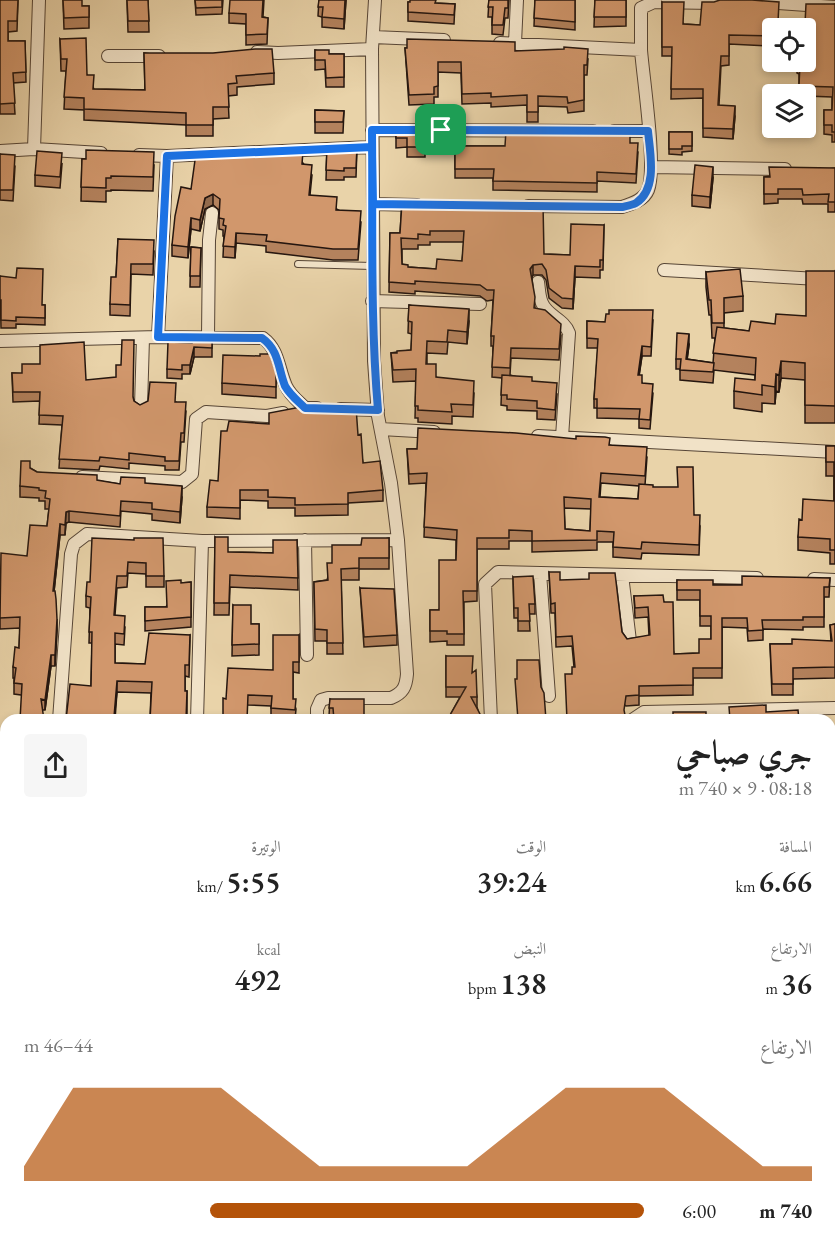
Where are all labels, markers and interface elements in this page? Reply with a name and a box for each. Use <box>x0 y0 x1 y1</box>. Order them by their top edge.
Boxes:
map controls <box>762 18 816 138</box>
button: locate <box>762 18 816 72</box>
button: layers <box>762 84 816 138</box>
pin <box>415 104 466 155</box>
icon: arrive <box>424 113 457 146</box>
text: جري صباحي <box>676 731 812 774</box>
button: share <box>24 734 87 797</box>
text: 08:18 · 9 × 740 m <box>679 775 812 801</box>
text: الوتيرة <box>251 836 281 857</box>
text: الوقت <box>516 836 546 857</box>
text: المسافة <box>779 836 812 857</box>
text: 5:55 <box>226 862 281 901</box>
text: 39:24 <box>477 862 546 901</box>
text: 6.66 <box>759 862 812 901</box>
text: /km <box>197 876 226 897</box>
text: km <box>735 876 759 897</box>
text: النبض <box>513 938 546 959</box>
text: الارتفاع <box>770 938 812 959</box>
text: kcal <box>257 939 281 960</box>
text: 492 <box>235 960 281 999</box>
text: 138 <box>500 964 546 1003</box>
text: 36 <box>781 964 812 1003</box>
text: bpm <box>468 978 500 999</box>
text: m <box>766 978 781 999</box>
text: 44–46 m <box>24 1032 93 1058</box>
text: الارتفاع <box>760 1034 812 1060</box>
text: 6:00 <box>682 1198 716 1224</box>
text: 740 m <box>759 1198 812 1224</box>

